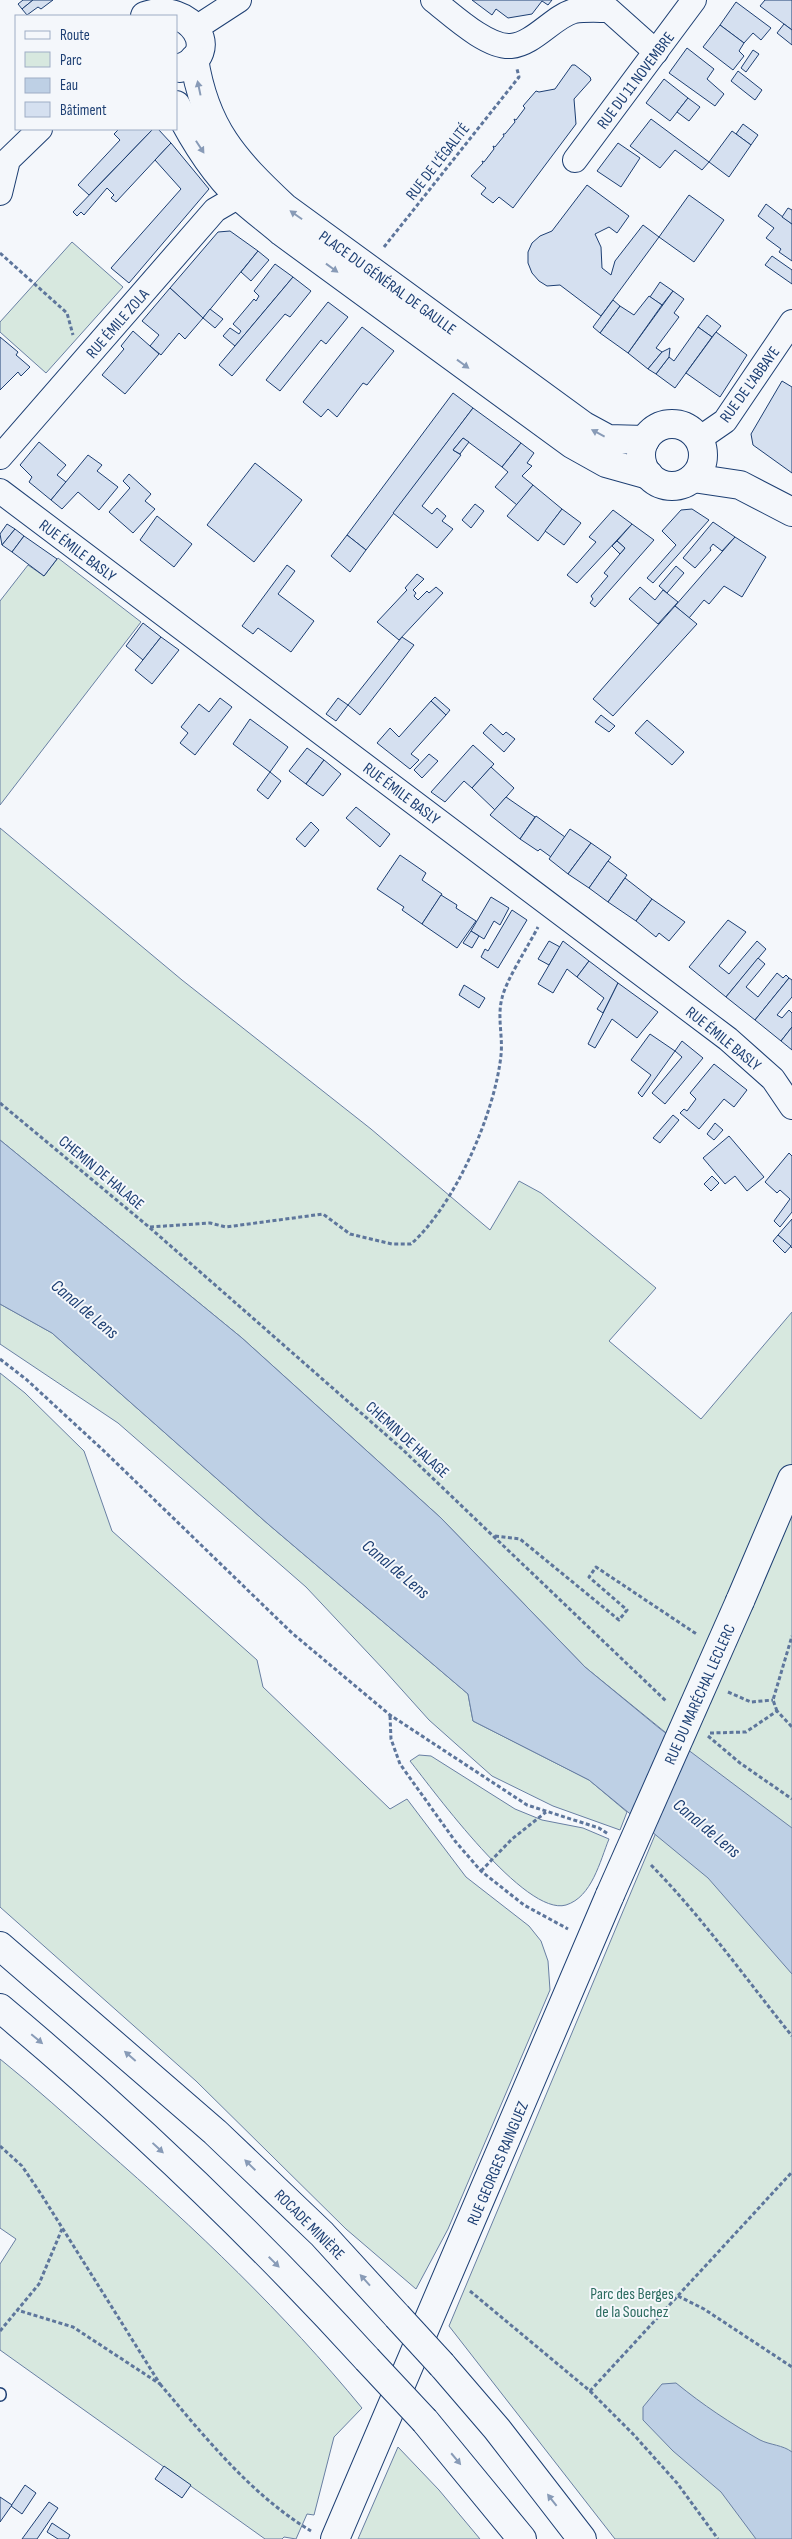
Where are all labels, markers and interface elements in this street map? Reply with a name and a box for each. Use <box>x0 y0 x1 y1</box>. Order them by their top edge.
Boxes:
legend <box>15 15 178 130</box>
text: Route <box>60 26 90 45</box>
street label: RUE DU 11 NOVEMBRE <box>593 29 679 133</box>
text: Parc <box>60 51 82 70</box>
text: Eau <box>60 76 78 95</box>
one-way arrow <box>195 81 203 96</box>
text: Bâtiment <box>60 101 107 120</box>
street label: RUE DE L’ÉGALITÉ <box>402 120 474 204</box>
one-way arrow <box>196 140 205 154</box>
one-way arrow <box>289 210 303 220</box>
street label: PLACE DU GÉNÉRAL DE GAULLE <box>315 227 459 339</box>
one-way arrow <box>325 263 339 273</box>
street label: RUE ÉMILE ZOLA <box>83 285 154 363</box>
street label: RUE DE L'ABBAYE <box>716 343 784 427</box>
one-way arrow <box>456 359 470 369</box>
one-way arrow <box>590 429 605 437</box>
street label: RUE ÉMILE BASLY <box>35 516 119 586</box>
street label: RUE ÉMILE BASLY <box>359 759 443 829</box>
street label: RUE ÉMILE BASLY <box>682 1003 765 1075</box>
street label: CHEMIN DE HALAGE <box>55 1132 147 1214</box>
water label: Canal de Lens <box>47 1275 123 1344</box>
street label: CHEMIN DE HALAGE <box>362 1398 452 1482</box>
water label: Canal de Lens <box>358 1535 434 1604</box>
street label: RUE DU MARÉCHAL LECLERC <box>661 1621 740 1768</box>
water label: Canal de Lens <box>669 1794 745 1863</box>
one-way arrow <box>31 2034 44 2045</box>
one-way arrow <box>124 2050 136 2062</box>
street label: RUE GEORGES RAINGUEZ <box>464 2099 533 2228</box>
one-way arrow <box>152 2142 164 2154</box>
one-way arrow <box>244 2159 256 2171</box>
street label: ROCADE MINIÈRE <box>270 2186 348 2264</box>
one-way arrow <box>268 2256 280 2268</box>
one-way arrow <box>359 2274 370 2287</box>
park label: Parc des Berges de la Souchez <box>590 2285 674 2322</box>
one-way arrow <box>450 2452 461 2465</box>
one-way arrow <box>547 2494 558 2507</box>

